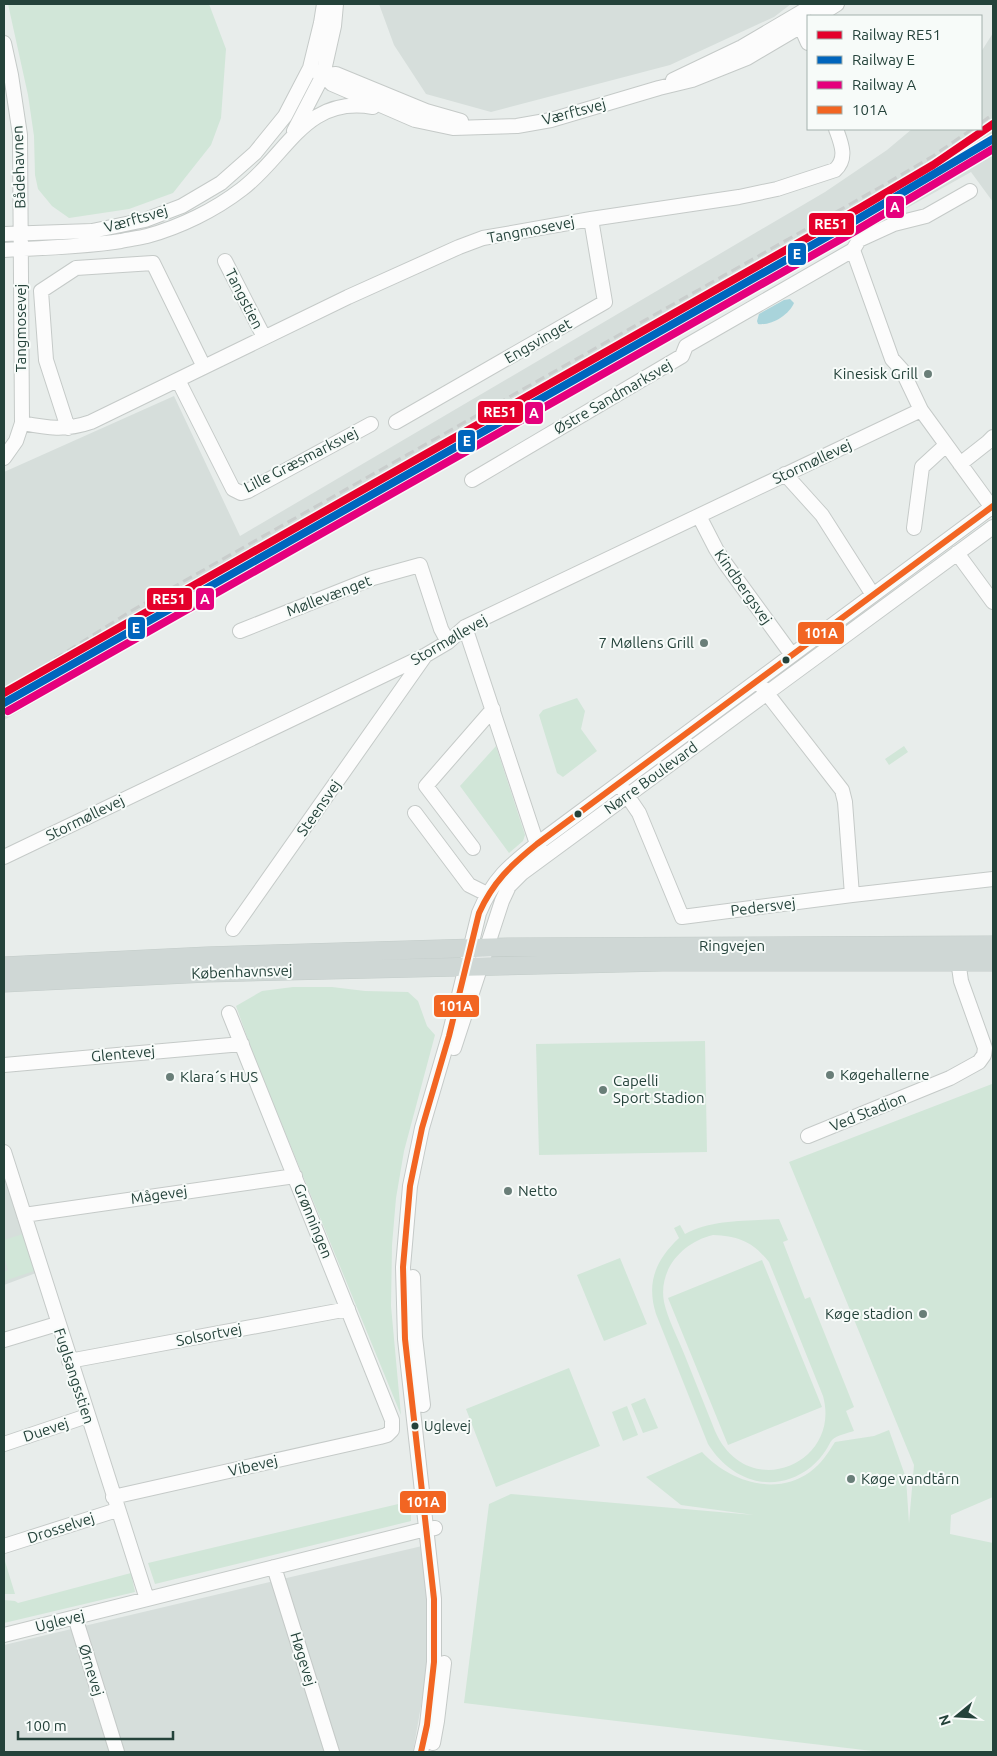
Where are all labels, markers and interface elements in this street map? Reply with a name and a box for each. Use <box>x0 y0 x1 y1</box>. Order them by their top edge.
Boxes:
legend <box>807 15 982 130</box>
text: Railway RE51 <box>852 26 941 43</box>
text: Railway E <box>852 51 915 68</box>
text: Railway A <box>852 76 917 93</box>
street label: Værftsvej <box>540 95 608 128</box>
text: 101A <box>852 101 887 118</box>
street label: Bådehavnen <box>9 125 28 209</box>
line badge: A <box>885 195 905 219</box>
text: A <box>890 199 900 215</box>
street label: Værftsvej <box>102 201 170 236</box>
line badge: RE51 <box>808 212 855 236</box>
street label: Tangmosevej <box>486 213 576 246</box>
text: RE51 <box>814 216 848 232</box>
line badge: E <box>787 242 807 266</box>
text: E <box>793 246 801 262</box>
street label: Tangstien <box>222 266 267 332</box>
street label: Tangmosevej <box>12 284 29 372</box>
street label: Engsvinget <box>501 315 574 367</box>
street label: Østre Sandmarksvej <box>550 356 675 437</box>
place label: Kinesisk Grill <box>833 365 918 382</box>
marker: Kinesisk Grill <box>922 368 934 380</box>
line badge: RE51 <box>477 400 524 424</box>
line badge: A <box>524 401 544 425</box>
text: RE51 <box>483 404 517 420</box>
text: A <box>529 405 539 421</box>
street label: Lille Græsmarksvej <box>241 424 361 496</box>
line badge: E <box>457 429 476 453</box>
text: E <box>463 433 471 449</box>
street label: Stormøllevej <box>770 436 854 487</box>
street label: Kindbergsvej <box>711 546 775 627</box>
street label: Møllevænget <box>284 572 374 620</box>
line badge: RE51 <box>146 587 193 611</box>
line badge: A <box>195 587 215 611</box>
text: RE51 <box>152 591 186 607</box>
text: A <box>200 591 210 607</box>
street label: Stormøllevej <box>408 611 490 668</box>
line badge: E <box>127 616 146 640</box>
text: E <box>132 620 140 636</box>
line badge: 101A <box>797 621 845 645</box>
text: 101A <box>804 625 838 641</box>
place label: 7 Møllens Grill <box>599 634 694 651</box>
marker: 7 Møllens Grill <box>698 637 710 649</box>
unlabelled marker <box>781 655 791 665</box>
street label: Nørre Boulevard <box>601 738 701 817</box>
street label: Steensvej <box>293 776 344 839</box>
street label: Stormøllevej <box>43 791 127 844</box>
unlabelled marker <box>573 809 583 819</box>
street label: Pedersvej <box>729 894 796 919</box>
street label: Ringvejen <box>699 937 765 954</box>
street label: Københavnsvej <box>191 961 293 982</box>
line badge: 101A <box>433 994 480 1018</box>
text: 101A <box>439 998 473 1014</box>
street label: Glentevej <box>90 1042 156 1065</box>
place label: Køgehallerne <box>840 1066 930 1083</box>
place label: Klara´s HUS <box>180 1068 258 1085</box>
marker: Køgehallerne <box>824 1069 836 1081</box>
marker: Klara´s HUS <box>164 1071 176 1083</box>
place label: Capelli Sport Stadion <box>613 1072 705 1106</box>
marker: Capelli Sport Stadion <box>597 1084 609 1096</box>
street label: Ved Stadion <box>827 1089 908 1135</box>
street label: Grønningen <box>291 1181 336 1261</box>
street label: Mågevej <box>130 1182 188 1207</box>
place label: Netto <box>518 1182 558 1199</box>
marker: Netto <box>502 1185 514 1197</box>
place label: Køge stadion <box>825 1305 913 1322</box>
marker: Køge stadion <box>917 1308 929 1320</box>
street label: Solsortvej <box>175 1320 243 1349</box>
street label: Fuglsangsstien <box>51 1326 98 1426</box>
street label: Duevej <box>21 1414 71 1445</box>
place label: Uglevej <box>424 1418 471 1434</box>
marker: Uglevej <box>410 1421 420 1431</box>
street label: Vibevej <box>227 1452 279 1479</box>
place label: Køge vandtårn <box>861 1470 959 1487</box>
marker: Køge vandtårn <box>845 1473 857 1485</box>
line badge: 101A <box>399 1490 447 1514</box>
text: 101A <box>406 1494 440 1510</box>
street label: Drosselvej <box>25 1509 97 1546</box>
street label: Uglevej <box>33 1606 86 1635</box>
street label: Høgevej <box>287 1630 320 1688</box>
street label: Ørnevej <box>76 1642 107 1698</box>
north arrow <box>932 1691 982 1741</box>
scale bar <box>18 1708 172 1740</box>
text: N <box>935 1713 954 1727</box>
text: 100 m <box>25 1717 67 1734</box>

